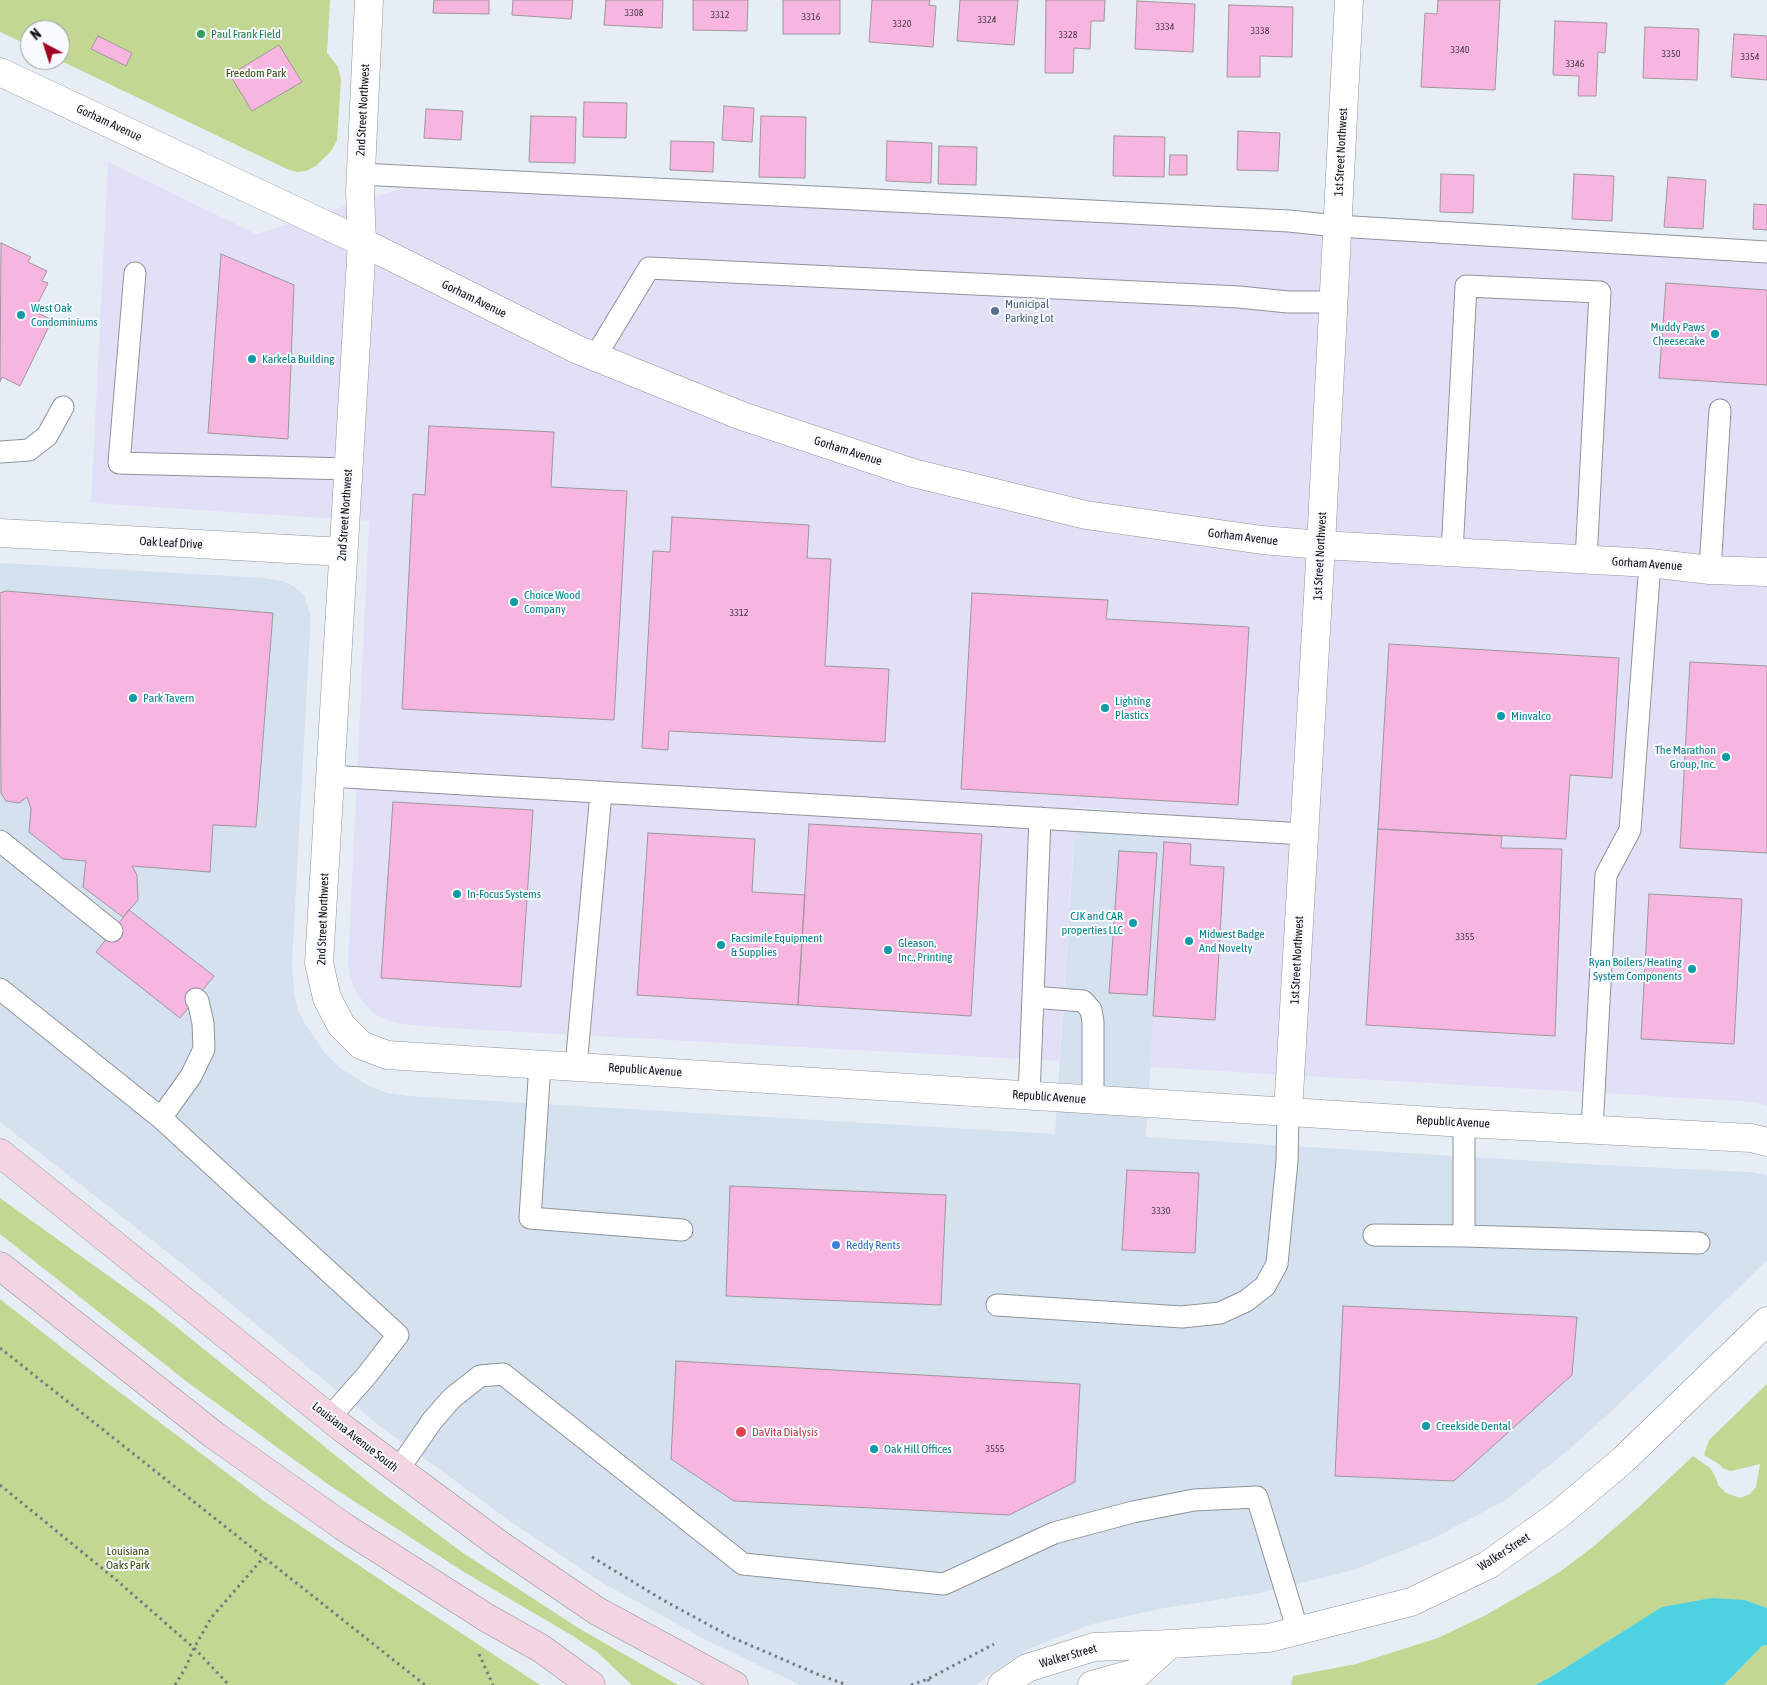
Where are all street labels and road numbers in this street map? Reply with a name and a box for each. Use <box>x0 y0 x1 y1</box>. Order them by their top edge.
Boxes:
street label: 2nd Street Northwest <box>353 64 373 156</box>
street label: Gorham Avenue <box>74 102 144 144</box>
street label: 1st Street Northwest <box>1331 107 1351 197</box>
street label: Gorham Avenue <box>439 277 509 321</box>
street label: Gorham Avenue <box>812 433 884 469</box>
street label: 2nd Street Northwest <box>335 468 355 562</box>
street label: 1st Street Northwest <box>1310 511 1330 601</box>
street label: Gorham Avenue <box>1207 526 1279 548</box>
street label: Oak Leaf Drive <box>139 534 203 552</box>
street label: Gorham Avenue <box>1611 554 1683 574</box>
street label: 2nd Street Northwest <box>314 873 332 965</box>
street label: 1st Street Northwest <box>1287 915 1307 1005</box>
street label: Republic Avenue <box>608 1060 682 1080</box>
street label: Republic Avenue <box>1012 1087 1086 1107</box>
street label: Republic Avenue <box>1416 1113 1490 1131</box>
street label: Louisiana Avenue South <box>309 1399 401 1475</box>
street label: Walker Street <box>1475 1530 1533 1574</box>
street label: Walker Street <box>1038 1641 1098 1671</box>

